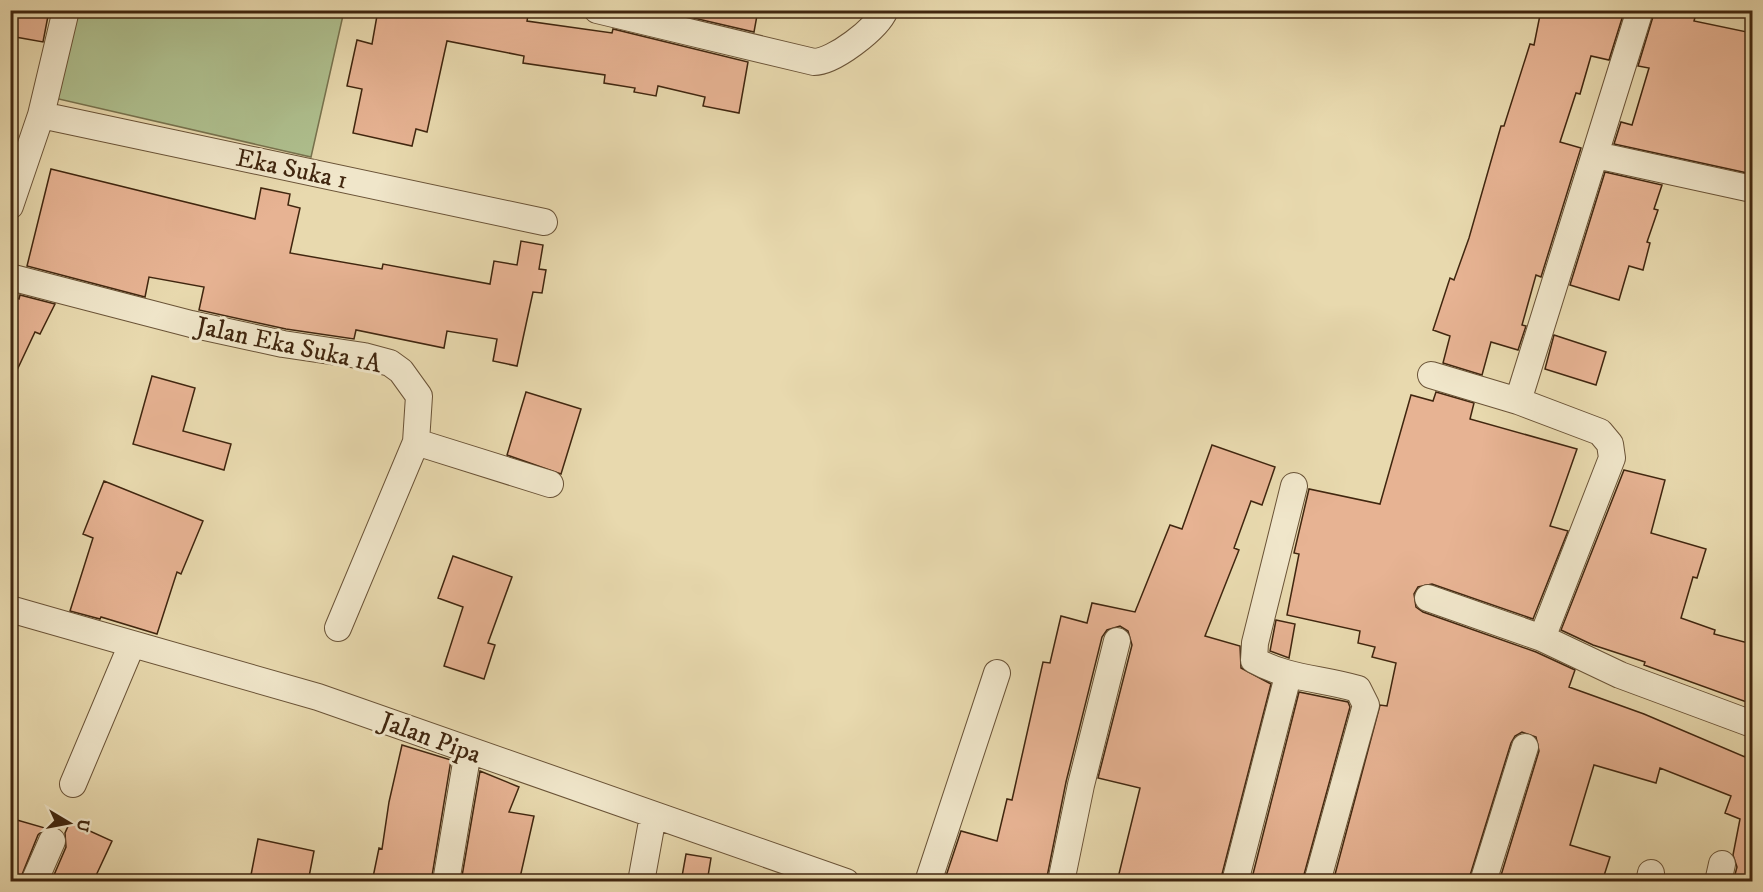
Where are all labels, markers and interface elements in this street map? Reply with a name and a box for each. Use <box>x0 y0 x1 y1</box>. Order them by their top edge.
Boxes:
street label: Eka Suka 1 <box>233 142 350 197</box>
street label: Jalan Eka Suka 1A <box>191 309 385 381</box>
street label: Jalan Pipa <box>374 704 485 772</box>
north arrow <box>39 793 99 853</box>
text: U <box>72 818 94 834</box>

